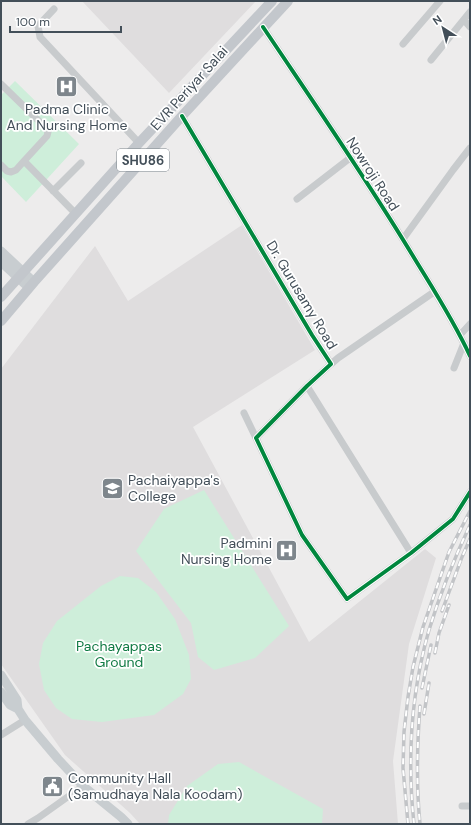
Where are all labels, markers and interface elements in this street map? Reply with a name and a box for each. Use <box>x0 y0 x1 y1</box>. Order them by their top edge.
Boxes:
scale bar <box>10 8 121 34</box>
north arrow <box>423 8 463 48</box>
text: N <box>430 12 444 28</box>
text: 100 m <box>16 14 50 30</box>
street label: EVR Periyar Salai <box>146 42 232 134</box>
hospital icon: Padma Clinic And Nursing Home <box>54 74 80 100</box>
place label: Padma Clinic And Nursing Home <box>7 100 128 134</box>
street label: Nowroji Road <box>342 134 404 214</box>
road number: SHU86 <box>117 149 169 171</box>
street label: Dr. Gurusamy Road <box>262 237 342 353</box>
place label: Pachaiyappa's College <box>128 471 220 505</box>
school or university icon: Pachaiyappa's College <box>100 475 126 501</box>
place label: Padmini Nursing Home <box>181 534 272 568</box>
hospital icon: Padmini Nursing Home <box>274 538 300 564</box>
park label: Pachayappas Ground <box>76 637 162 671</box>
place label: Community Hall (Samudhaya Nala Koodam) <box>68 769 243 803</box>
public building icon: Community Hall (Samudhaya Nala Koodam) <box>40 773 66 799</box>

